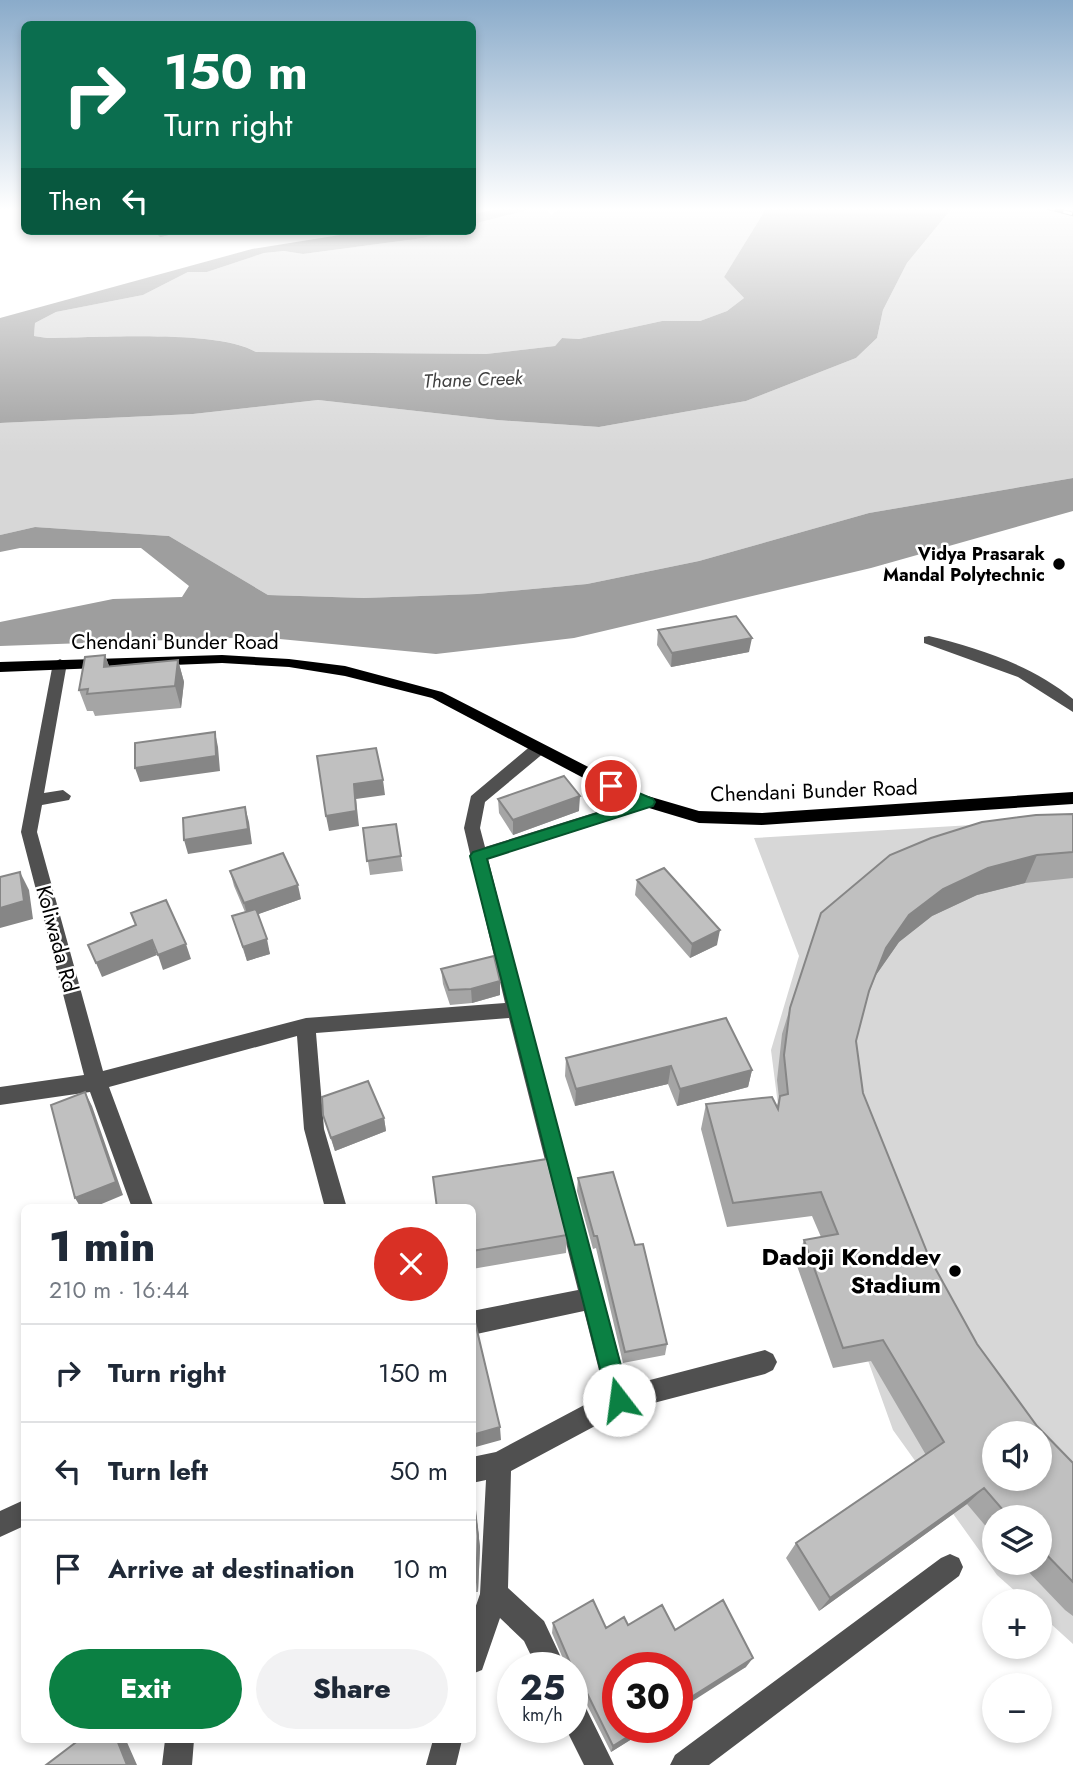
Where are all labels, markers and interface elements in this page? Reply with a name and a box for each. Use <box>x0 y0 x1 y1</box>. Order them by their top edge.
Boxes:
text: 150 m <box>164 37 308 107</box>
icon: right <box>49 49 140 140</box>
text: Turn right <box>164 102 293 148</box>
text: Then <box>49 182 102 220</box>
icon: left <box>116 182 154 220</box>
water label: Thane Creek <box>423 364 524 395</box>
place label: Vidya Prasarak Mandal Polytechnic <box>883 541 1046 588</box>
marker: Vidya Prasarak Mandal Polytechnic <box>1051 556 1067 572</box>
street label: Chendani Bunder Road <box>71 627 279 657</box>
pin <box>581 756 641 816</box>
icon: arrive <box>592 767 630 805</box>
street label: Chendani Bunder Road <box>710 772 918 810</box>
street label: Koliwada Rd <box>28 882 86 996</box>
text: 1 min <box>49 1216 155 1277</box>
button: close <box>374 1227 448 1301</box>
place label: Dadoji Konddev Stadium <box>761 1239 941 1302</box>
marker: Dadoji Konddev Stadium <box>947 1263 963 1279</box>
text: 210 m · 16:44 <box>49 1273 189 1307</box>
icon: right <box>49 1354 87 1392</box>
text: Turn right <box>108 1354 226 1392</box>
text: 150 m <box>378 1354 448 1392</box>
position arrow <box>582 1363 656 1437</box>
map controls <box>982 1421 1052 1743</box>
button: sound <box>982 1421 1052 1491</box>
icon: left <box>49 1452 87 1490</box>
text: Turn left <box>108 1452 208 1490</box>
text: 50 m <box>390 1452 448 1490</box>
button: layers <box>982 1505 1052 1575</box>
icon: arrive <box>49 1550 87 1588</box>
text: Arrive at destination <box>108 1550 355 1588</box>
text: 10 m <box>393 1550 448 1588</box>
button: + <box>982 1589 1052 1659</box>
button: Exit <box>49 1649 242 1729</box>
button: Share <box>256 1649 448 1729</box>
speed limit sign: 30 <box>602 1652 693 1743</box>
text: 25 <box>520 1663 565 1713</box>
button: − <box>982 1673 1052 1743</box>
text: km/h <box>522 1702 563 1728</box>

